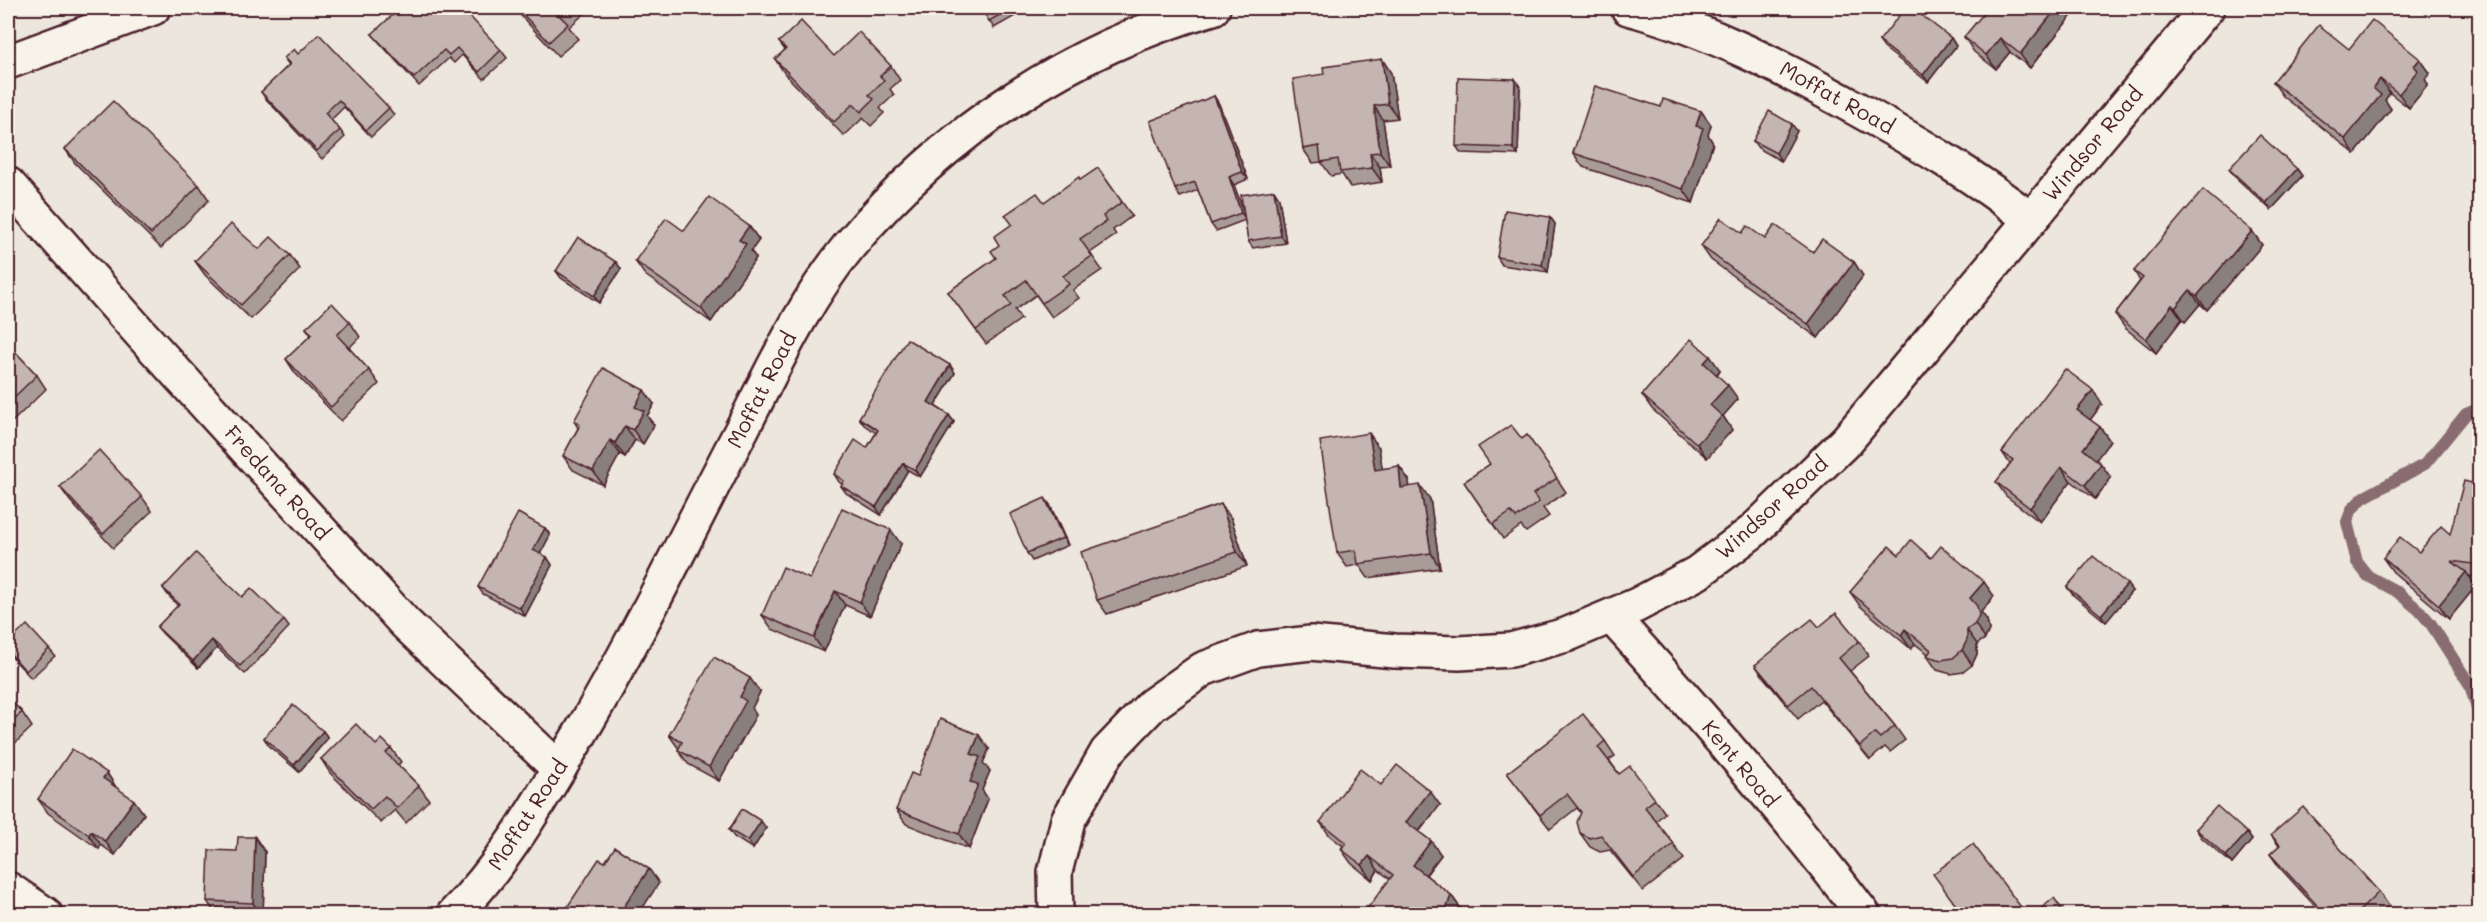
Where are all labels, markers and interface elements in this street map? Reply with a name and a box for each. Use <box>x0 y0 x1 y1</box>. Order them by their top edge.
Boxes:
street label: Moffat Road <box>1776 54 1900 139</box>
street label: Windsor Road <box>2036 80 2148 206</box>
street label: Moffat Road <box>720 327 801 452</box>
street label: Fredana Road <box>219 419 337 545</box>
street label: Windsor Road <box>1709 449 1833 564</box>
street label: Kent Road <box>1697 714 1785 812</box>
street label: Moffat Road <box>481 754 573 875</box>

